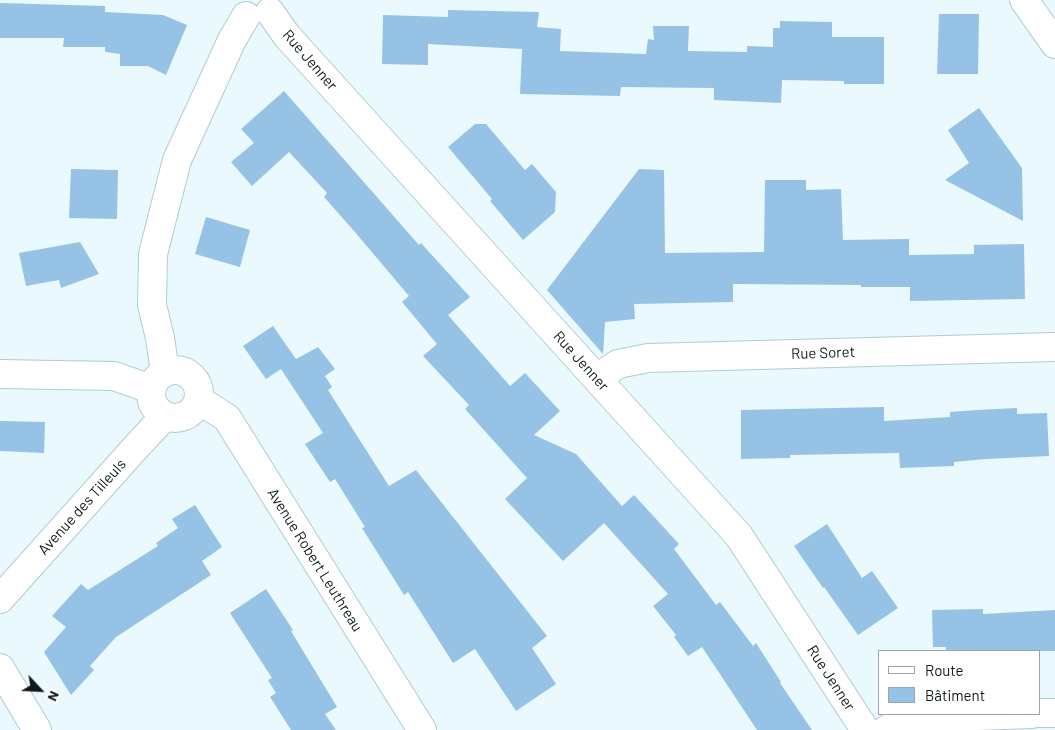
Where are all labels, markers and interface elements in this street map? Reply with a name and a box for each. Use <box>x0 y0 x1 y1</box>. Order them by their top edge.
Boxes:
street label: Rue Jenner <box>279 26 341 94</box>
street label: Rue Jenner <box>549 327 613 395</box>
street label: Rue Soret <box>791 343 855 363</box>
street label: Avenue des Tilleuls <box>34 455 130 559</box>
street label: Avenue Robert Leuthreau <box>264 485 366 635</box>
street label: Rue Jenner <box>803 642 859 714</box>
legend <box>878 650 1040 715</box>
text: Route <box>925 661 964 679</box>
north arrow <box>15 665 65 715</box>
text: Bâtiment <box>925 686 985 704</box>
text: N <box>44 689 64 704</box>

